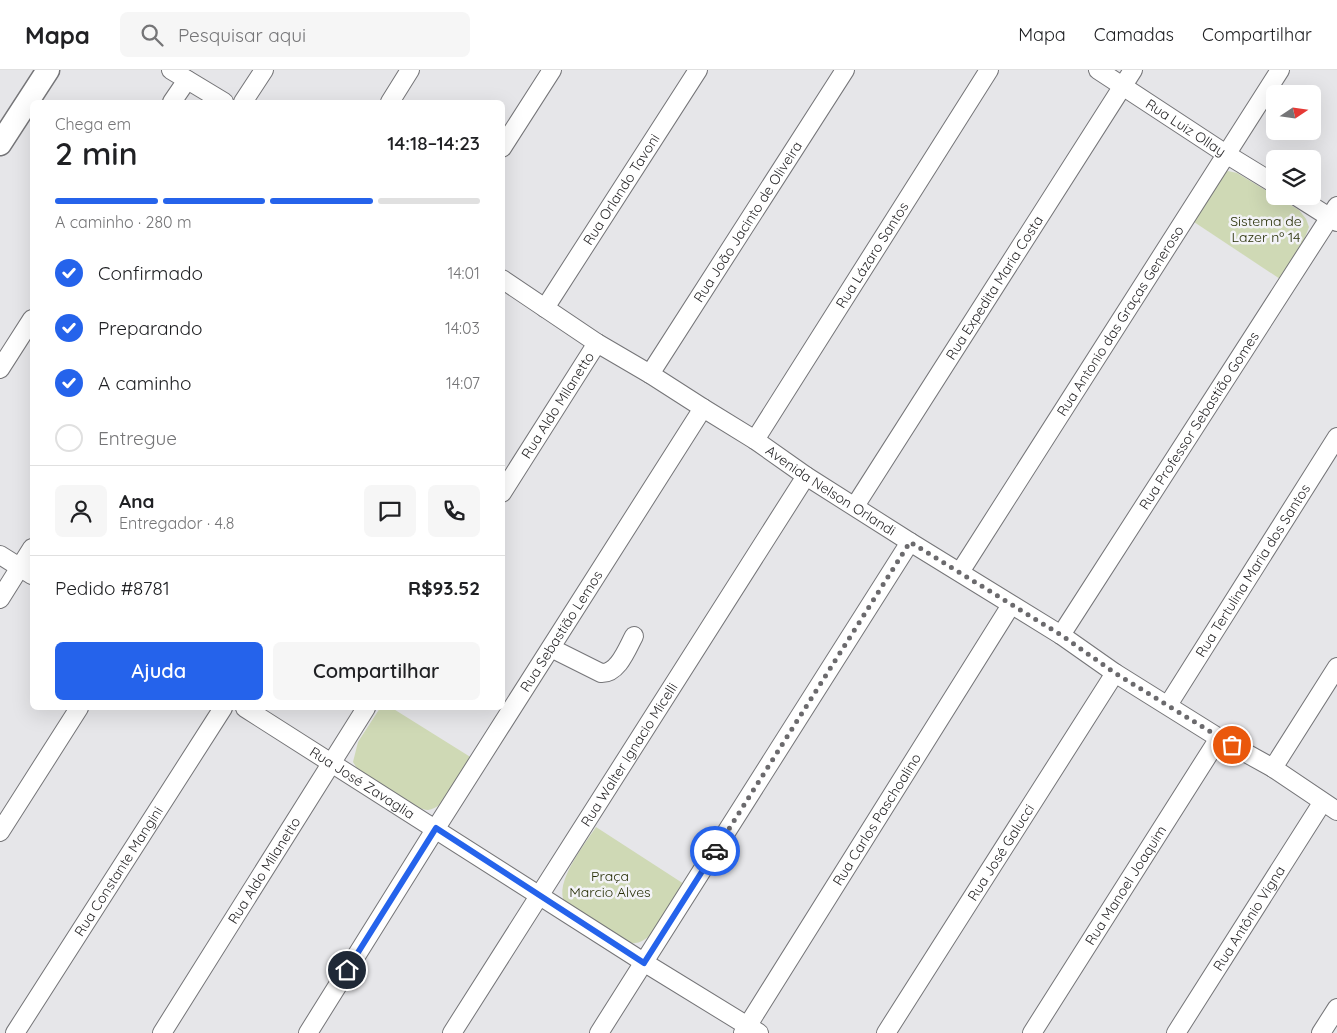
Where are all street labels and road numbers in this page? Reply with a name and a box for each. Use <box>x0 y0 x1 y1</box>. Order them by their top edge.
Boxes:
street label: Rua Luiz Ollay <box>1142 95 1229 160</box>
street label: Rua Orlando Tavoni <box>579 130 664 248</box>
street label: Rua João Jacinto de Oliveira <box>689 138 806 306</box>
street label: Rua Lázaro Santos <box>832 198 912 311</box>
street label: Rua Expedita Maria Costa <box>942 212 1047 363</box>
street label: Rua Antonio das Graças Generoso <box>1053 222 1188 419</box>
street label: Rua Professor Sebastião Gomes <box>1135 328 1263 513</box>
street label: Rua Aldo Milanetto <box>517 348 598 462</box>
street label: Avenida Nelson Orlandi <box>762 441 899 540</box>
street label: Rua Tertulina Maria dos Santos <box>1192 481 1314 660</box>
street label: Rua Sebastião Lemos <box>516 567 606 695</box>
street label: Rua Walter Ignacio Micelli <box>577 679 681 830</box>
street label: Rua José Zavaglia <box>306 743 418 823</box>
street label: Rua Carlos Paschoalino <box>829 750 925 889</box>
street label: Rua José Galucci <box>963 801 1038 904</box>
street label: Rua Constante Mangini <box>70 803 167 940</box>
street label: Rua Aldo Milanetto <box>224 814 304 927</box>
street label: Rua Manoel Joaquim <box>1081 822 1170 948</box>
street label: Rua Antônio Vigna <box>1209 862 1289 974</box>

